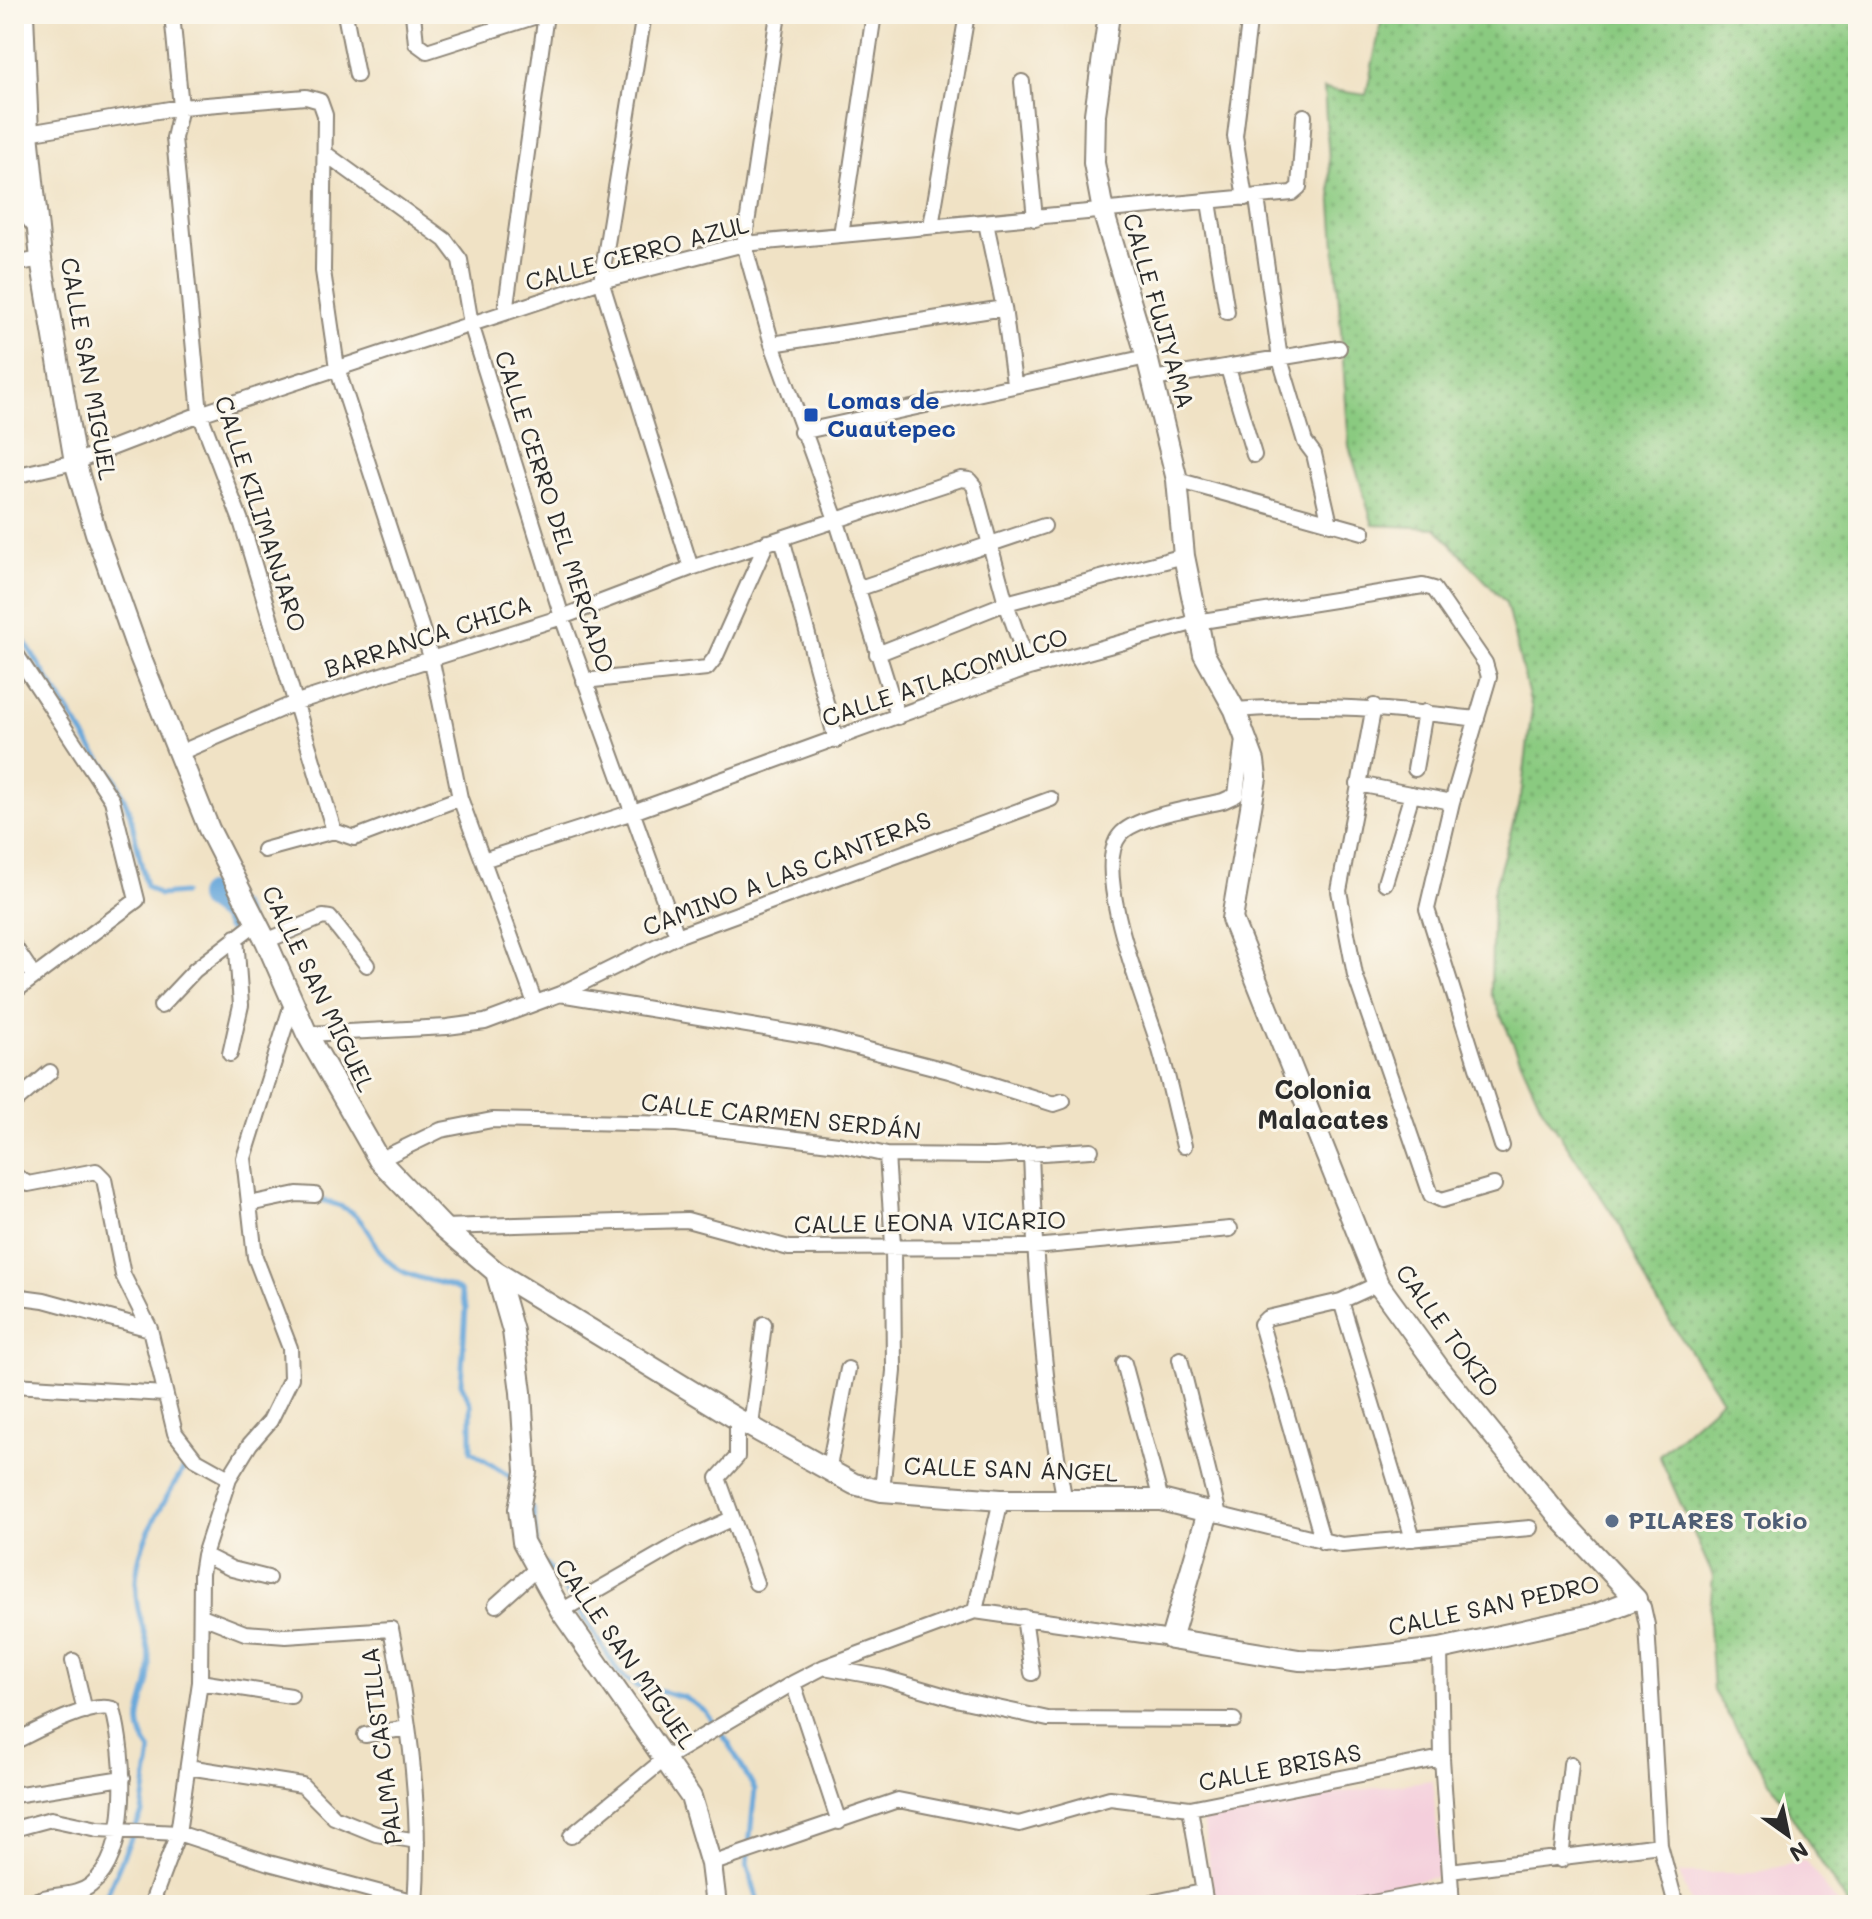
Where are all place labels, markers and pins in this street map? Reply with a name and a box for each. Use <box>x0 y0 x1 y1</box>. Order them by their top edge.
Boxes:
place label: Lomas de Cuautepec <box>827 384 956 443</box>
marker: Lomas de Cuautepec <box>802 406 820 424</box>
place label: PILARES Tokio <box>1628 1504 1807 1535</box>
marker: PILARES Tokio <box>1603 1512 1621 1530</box>

